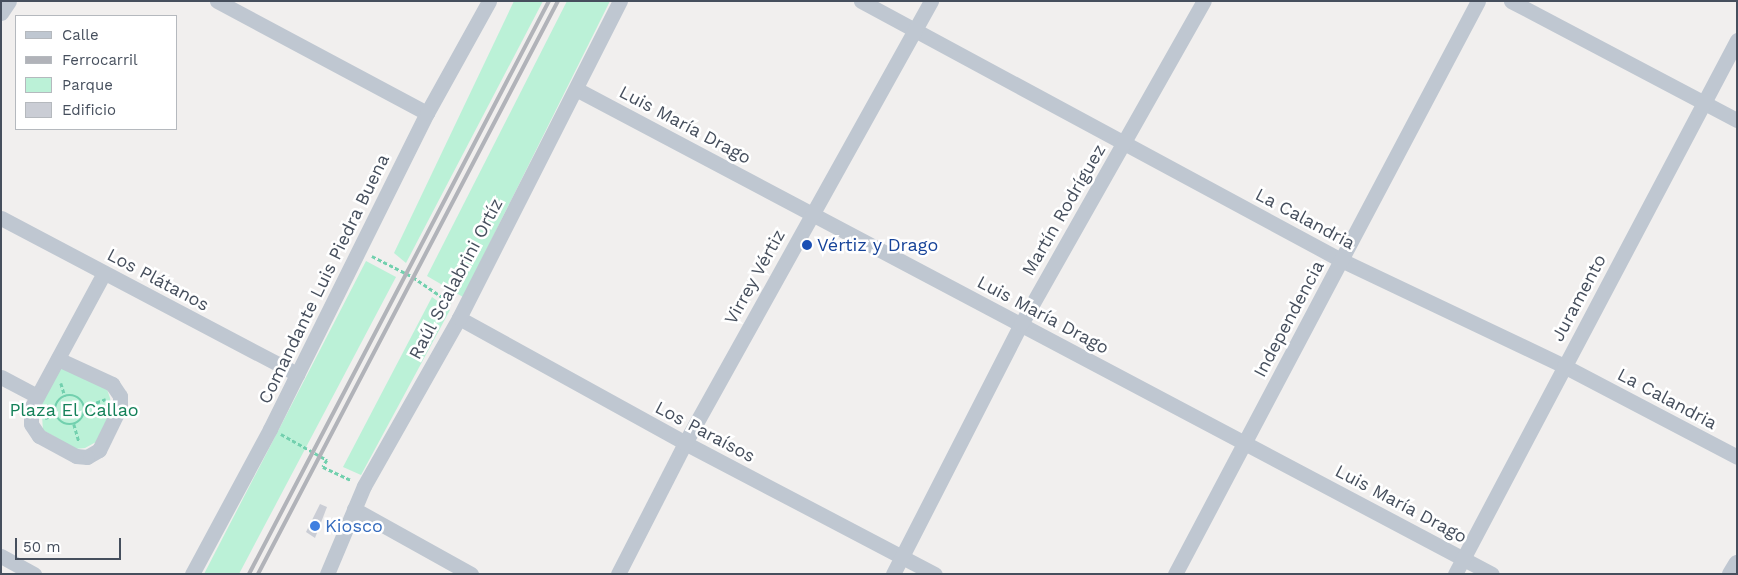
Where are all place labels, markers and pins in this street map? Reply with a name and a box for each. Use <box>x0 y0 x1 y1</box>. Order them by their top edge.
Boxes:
place label: Vértiz y Drago <box>817 234 939 256</box>
marker: Vértiz y Drago <box>801 239 813 251</box>
place label: Kiosco <box>325 515 383 537</box>
marker: Kiosco <box>309 520 321 532</box>

